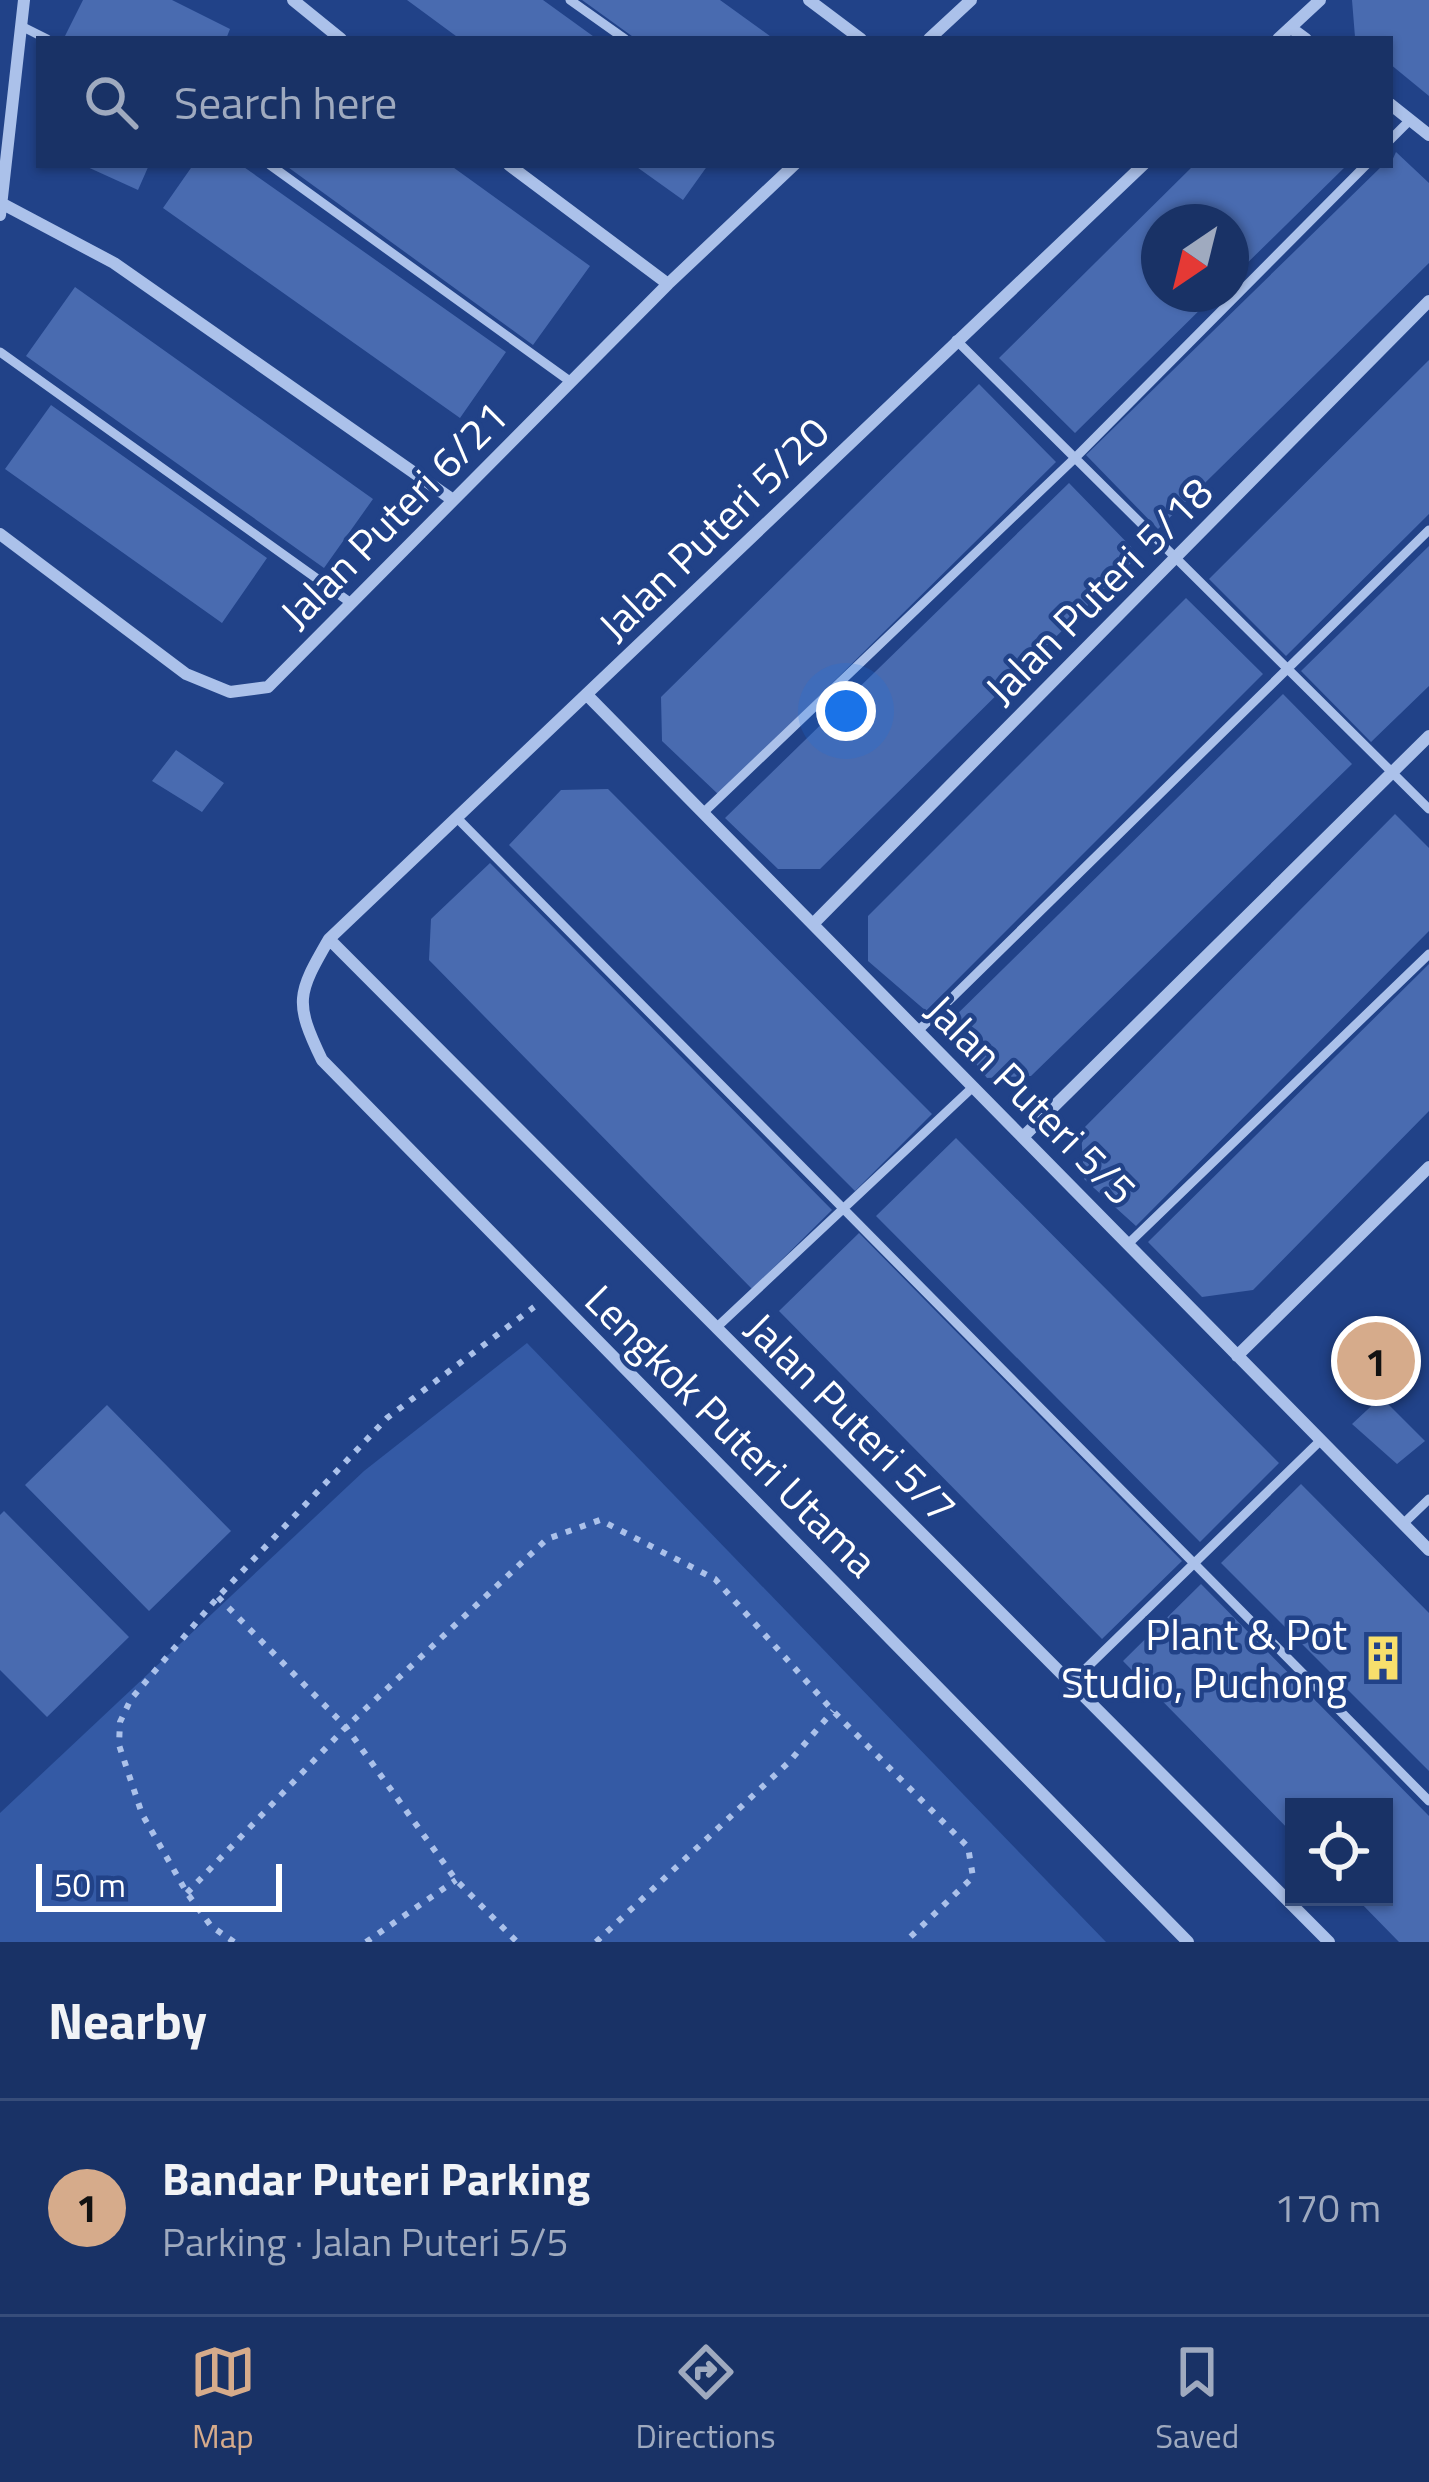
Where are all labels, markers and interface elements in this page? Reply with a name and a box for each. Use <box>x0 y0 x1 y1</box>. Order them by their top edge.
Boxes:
search box <box>36 36 1393 168</box>
text: Search here <box>174 68 397 136</box>
icon: search <box>78 69 144 135</box>
north arrow <box>1141 204 1249 312</box>
street label: Jalan Puteri 6/21 <box>264 385 522 643</box>
street label: Jalan Puteri 5/20 <box>583 401 843 655</box>
street label: Jalan Puteri 5/18 <box>969 461 1227 719</box>
your location <box>816 681 876 741</box>
street label: Jalan Puteri 5/5 <box>912 979 1152 1219</box>
street label: Lengkok Puteri Utama <box>571 1269 893 1591</box>
street label: Jalan Puteri 5/7 <box>732 1297 972 1537</box>
pin: 1 <box>1337 1316 1415 1406</box>
place label: Plant & Pot Studio, Puchong <box>1061 1602 1347 1714</box>
building icon: Plant & Pot Studio, Puchong <box>1358 1633 1408 1683</box>
map controls <box>1285 1798 1393 1906</box>
button: locate <box>1285 1798 1393 1906</box>
scale bar <box>36 1858 282 1911</box>
text: 50 m <box>54 1860 126 1910</box>
text: Nearby <box>48 1981 207 2059</box>
text: Bandar Puteri Parking <box>162 2144 590 2212</box>
text: 1 <box>76 2178 98 2237</box>
text: 170 m <box>1274 2178 1381 2237</box>
text: Parking · Jalan Puteri 5/5 <box>162 2212 568 2271</box>
tab: Map <box>190 2339 256 2461</box>
tab: Directions <box>636 2339 775 2461</box>
tab: Saved <box>1155 2339 1239 2461</box>

